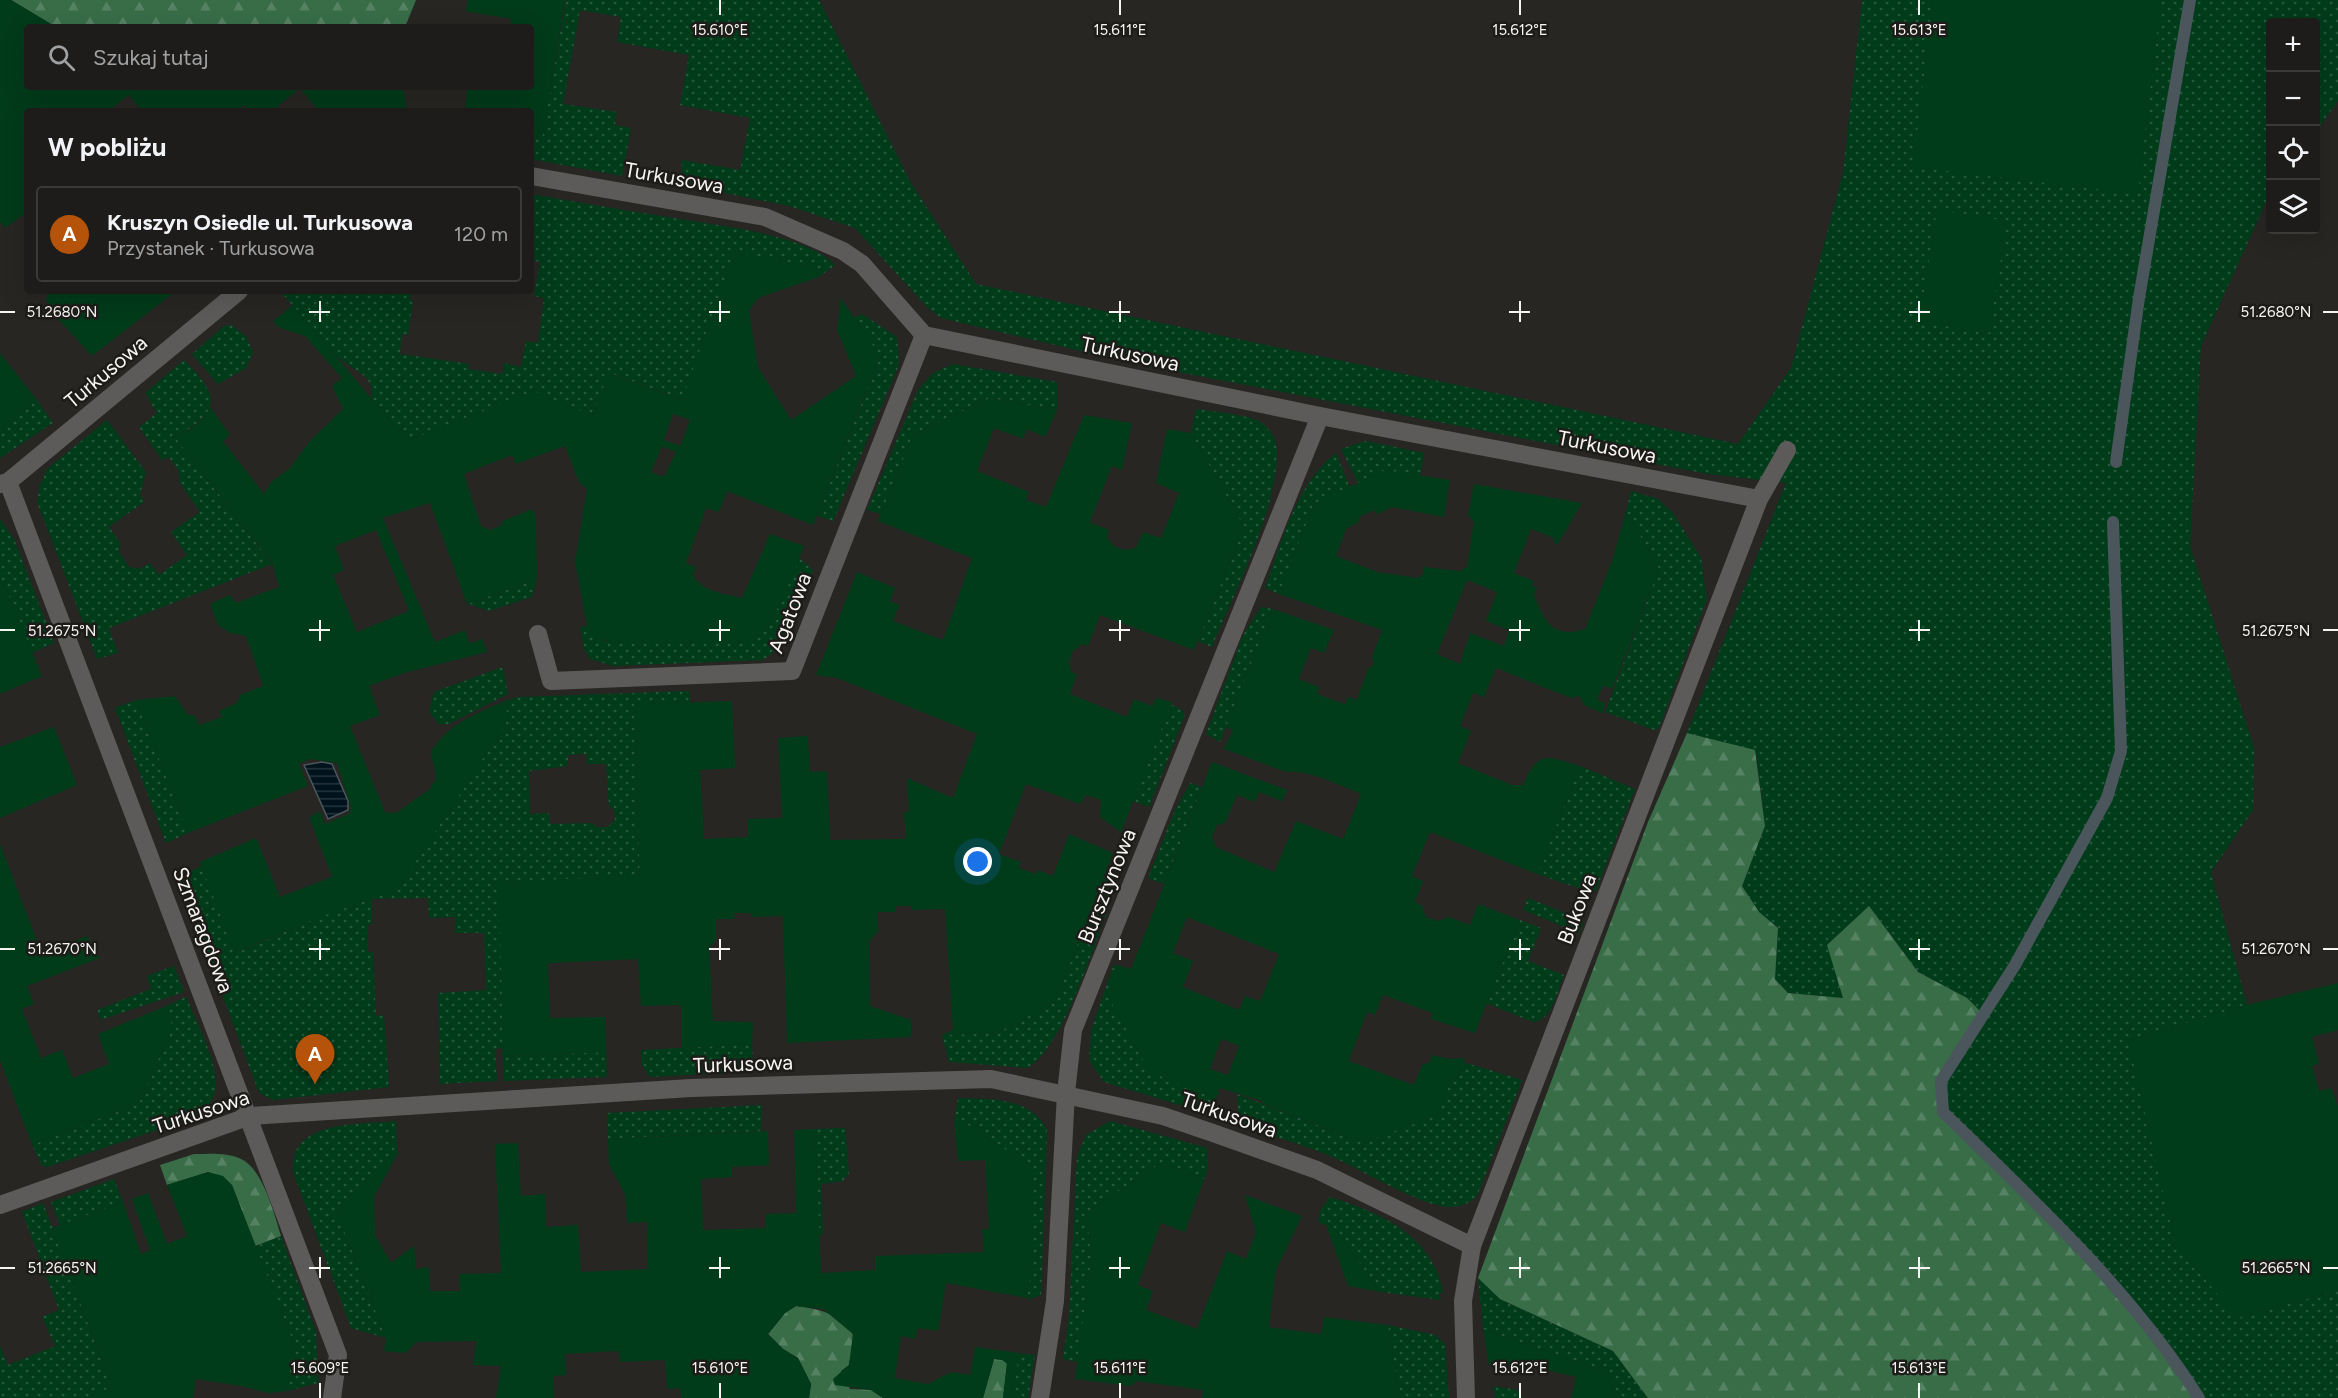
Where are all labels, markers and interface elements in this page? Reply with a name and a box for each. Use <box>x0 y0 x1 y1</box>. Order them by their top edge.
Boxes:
map controls <box>2266 18 2320 234</box>
button: + <box>2266 18 2320 72</box>
text: 15.610°E <box>692 21 748 39</box>
text: 15.611°E <box>1093 21 1147 39</box>
text: 15.612°E <box>1492 21 1548 39</box>
text: 15.613°E <box>1891 21 1947 39</box>
search box <box>24 24 534 90</box>
icon: search <box>45 41 78 74</box>
text: Szukaj tutaj <box>93 44 209 71</box>
button: − <box>2266 72 2320 126</box>
button: locate <box>2266 126 2320 180</box>
text: W pobliżu <box>48 131 166 163</box>
street label: Turkusowa <box>623 157 725 198</box>
button: layers <box>2266 180 2320 234</box>
text: Kruszyn Osiedle ul. Turkusowa <box>107 209 413 236</box>
text: A <box>62 222 77 246</box>
text: 120 m <box>454 222 508 246</box>
text: Przystanek · Turkusowa <box>107 236 315 260</box>
text: 51.2680°N <box>27 303 97 321</box>
text: 51.2680°N <box>2241 303 2311 321</box>
street label: Turkusowa <box>59 330 152 413</box>
street label: Turkusowa <box>1079 331 1182 376</box>
street label: Turkusowa <box>1556 425 1659 468</box>
street label: Agatowa <box>763 569 816 656</box>
text: 51.2675°N <box>28 622 96 640</box>
text: 51.2675°N <box>2242 622 2310 640</box>
street label: Bursztynowa <box>1072 825 1141 947</box>
your location <box>963 847 992 876</box>
street label: Szmaragdowa <box>168 863 239 996</box>
street label: Bukowa <box>1552 870 1601 948</box>
text: 51.2670°N <box>27 940 97 958</box>
text: 51.2670°N <box>2241 940 2311 958</box>
pin: A <box>296 1034 334 1084</box>
street label: Turkusowa <box>693 1049 793 1078</box>
street label: Turkusowa <box>149 1084 252 1139</box>
street label: Turkusowa <box>1178 1086 1280 1143</box>
text: 51.2665°N <box>27 1259 97 1277</box>
text: 51.2665°N <box>2241 1259 2311 1277</box>
text: 15.609°E <box>291 1359 349 1377</box>
text: 15.610°E <box>692 1359 748 1377</box>
text: 15.611°E <box>1093 1359 1147 1377</box>
text: 15.612°E <box>1492 1359 1548 1377</box>
text: 15.613°E <box>1891 1359 1947 1377</box>

